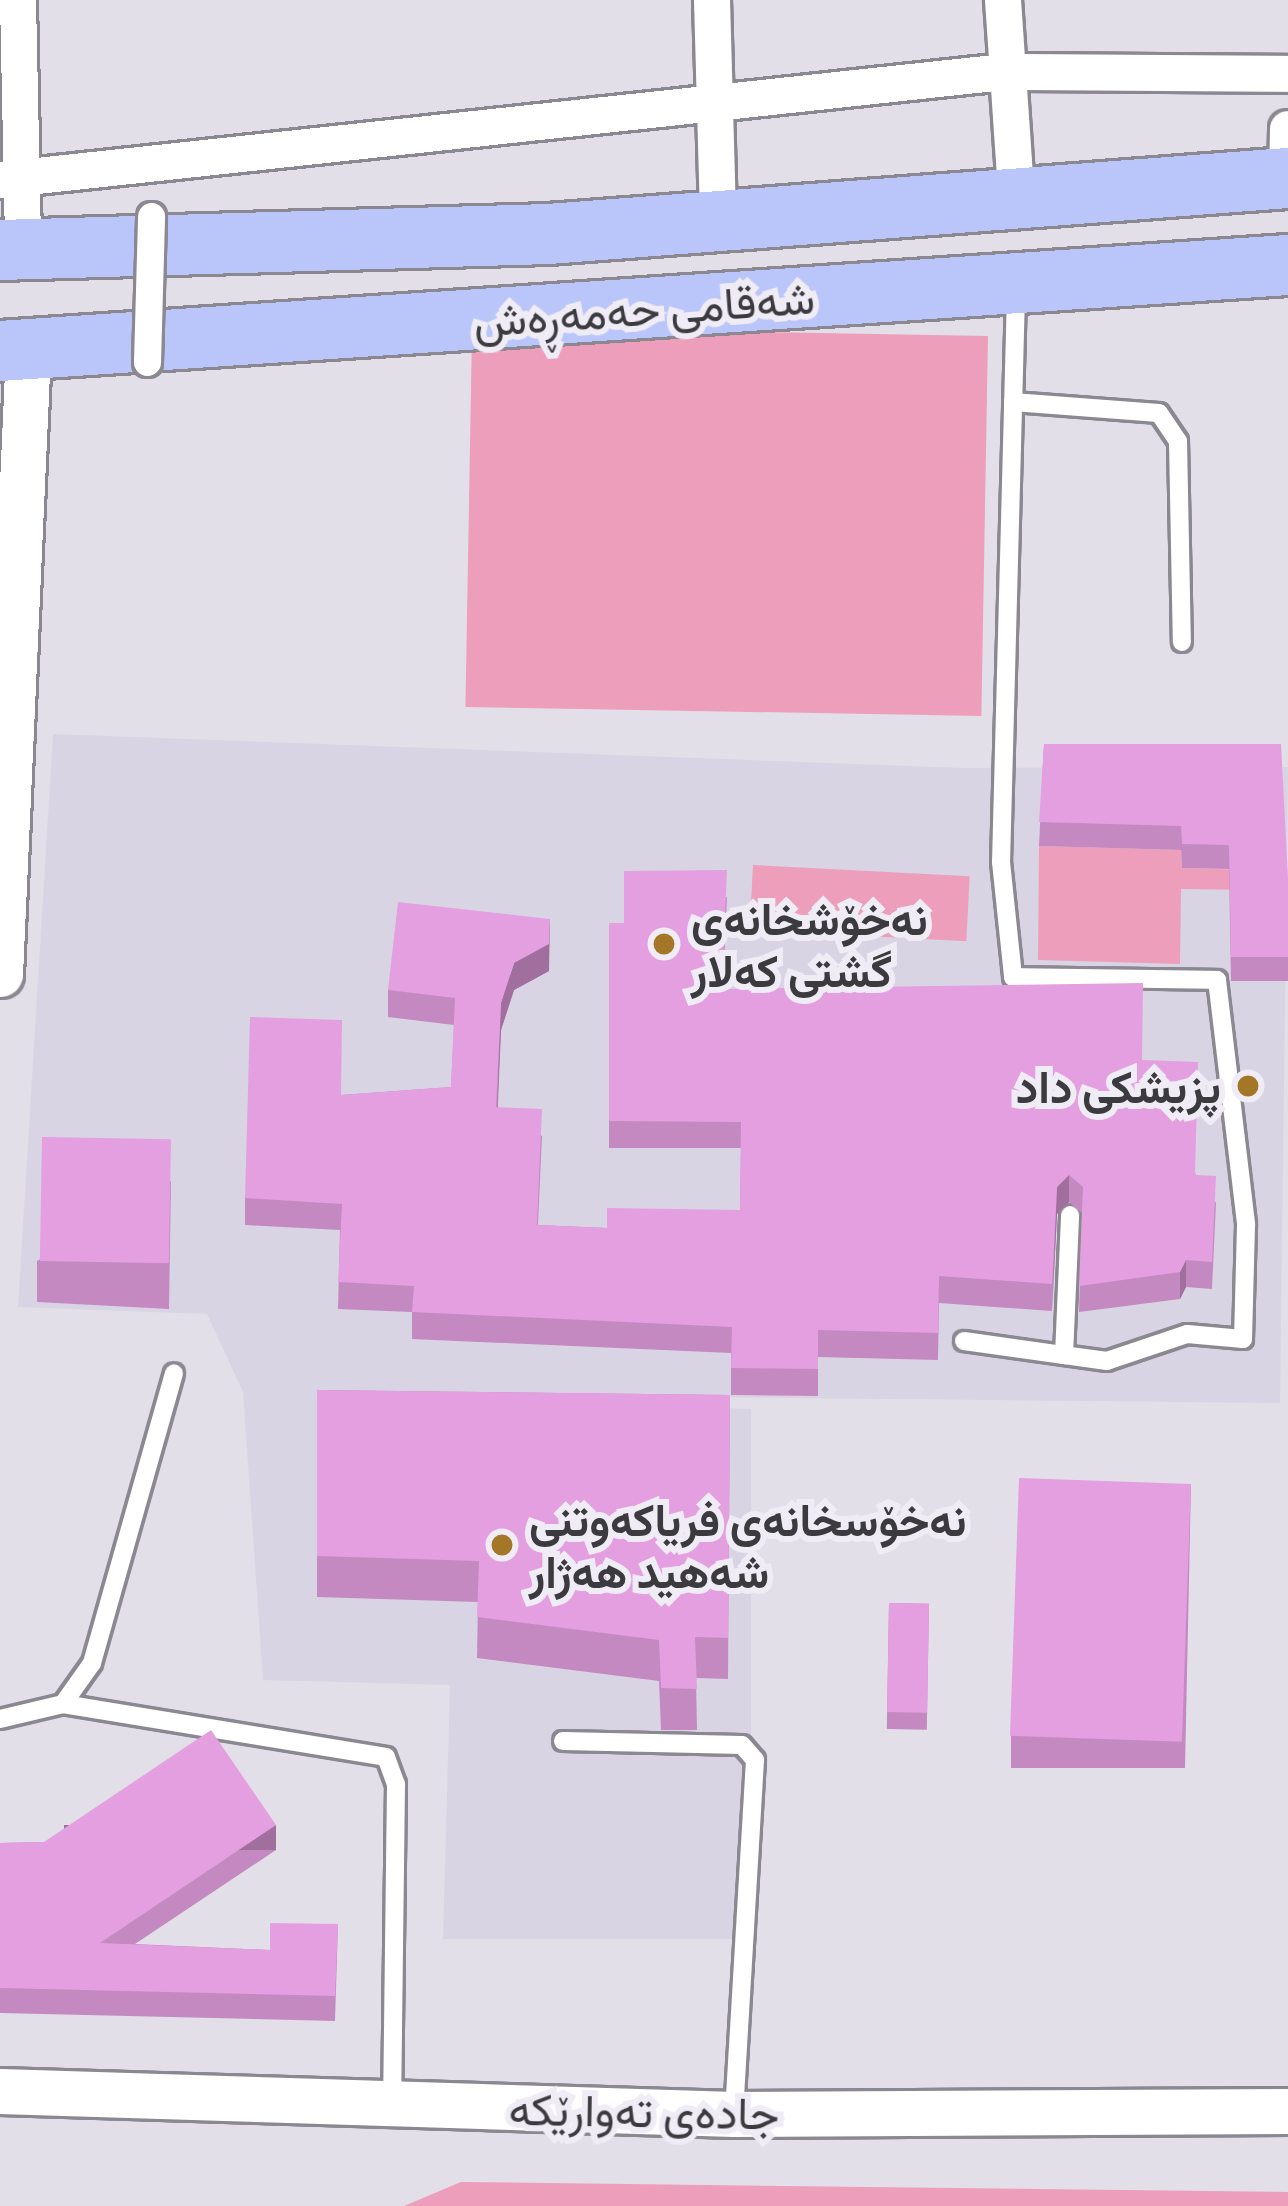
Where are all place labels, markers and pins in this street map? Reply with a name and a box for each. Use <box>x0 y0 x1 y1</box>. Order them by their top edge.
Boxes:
place label: نەخۆشخانەی گشتی کەلار <box>691 891 928 997</box>
marker: نەخۆشخانەی گشتی کەلار <box>648 928 680 960</box>
place label: پزیشکی داد <box>1016 1059 1221 1113</box>
marker: پزیشکی داد <box>1232 1070 1264 1102</box>
place label: نەخۆسخانەی فریاکەوتنی شەهید هەژار <box>529 1492 967 1598</box>
marker: نەخۆسخانەی فریاکەوتنی شەهید هەژار <box>486 1529 518 1561</box>

